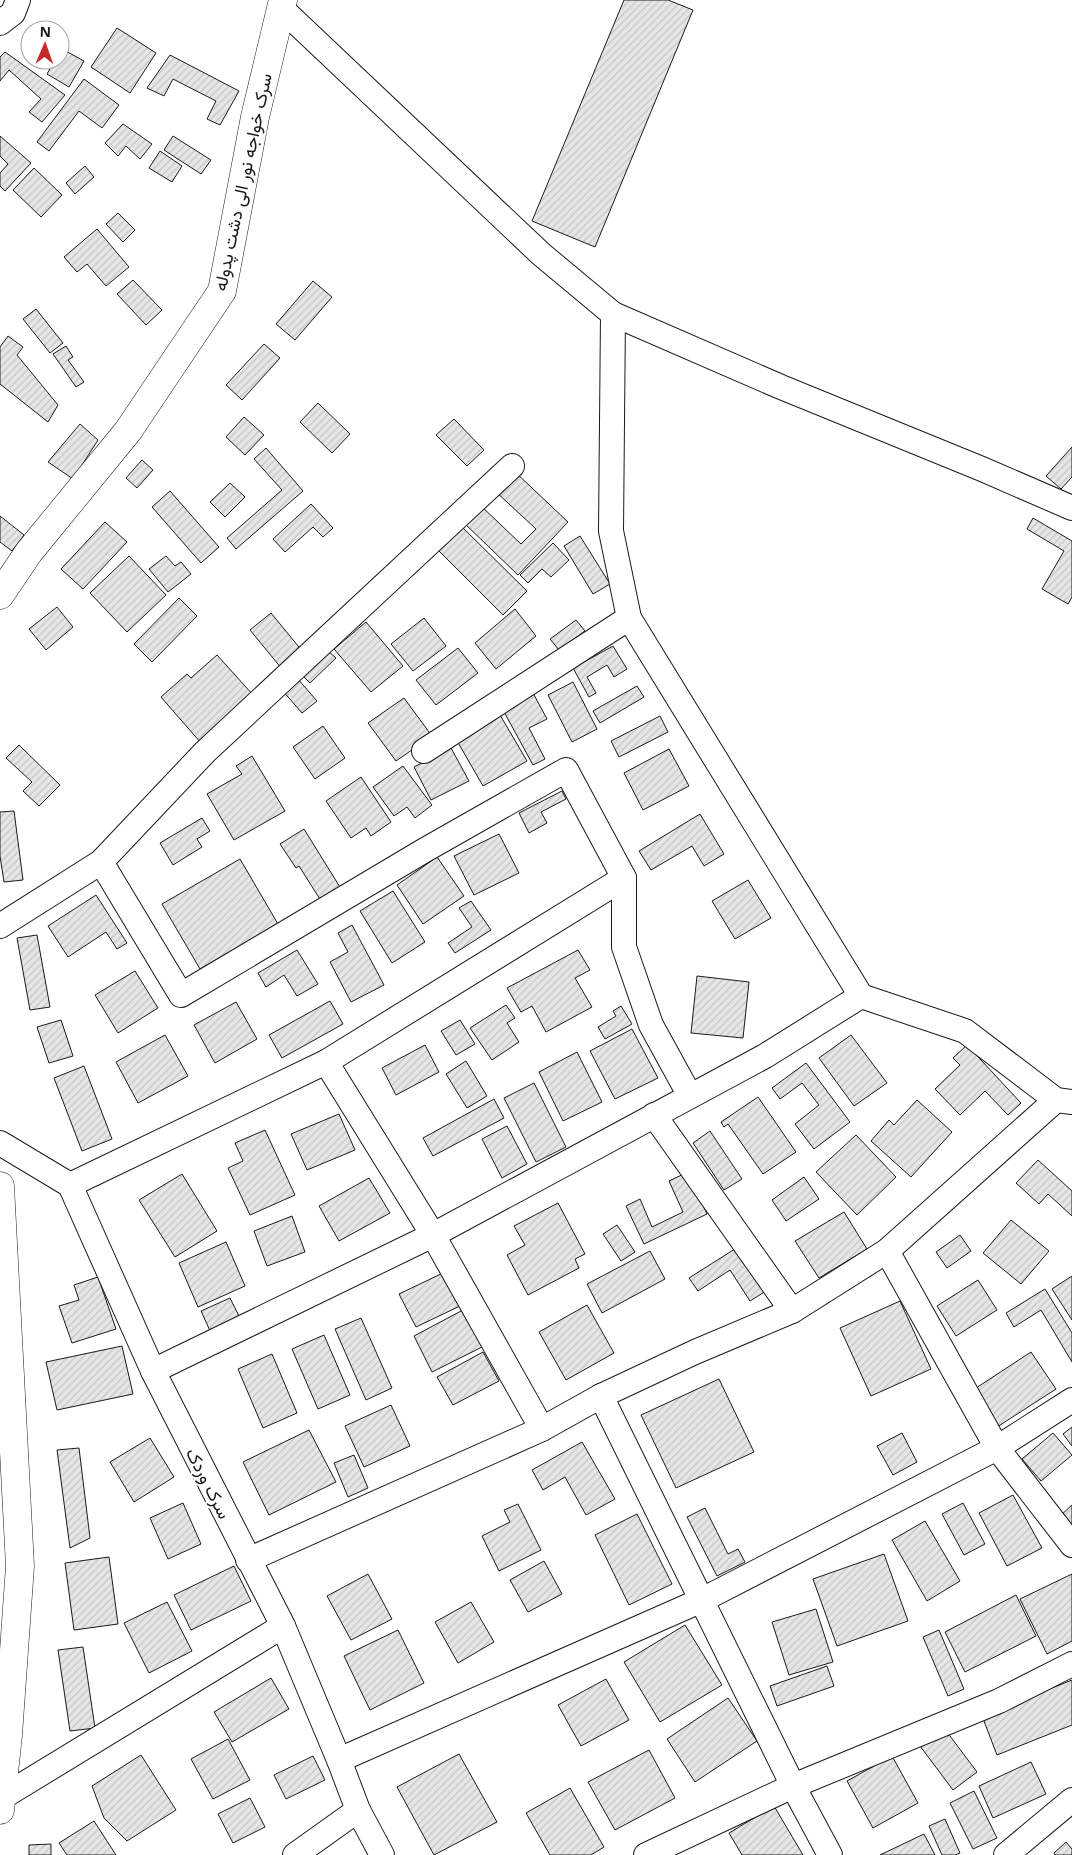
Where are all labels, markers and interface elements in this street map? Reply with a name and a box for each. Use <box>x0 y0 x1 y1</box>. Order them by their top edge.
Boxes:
north arrow <box>20 20 70 70</box>
text: N <box>39 22 51 41</box>
street label: سرک خواجه نور الی دشت پدوله <box>207 71 278 293</box>
street label: سرک وردک <box>181 1443 237 1523</box>

